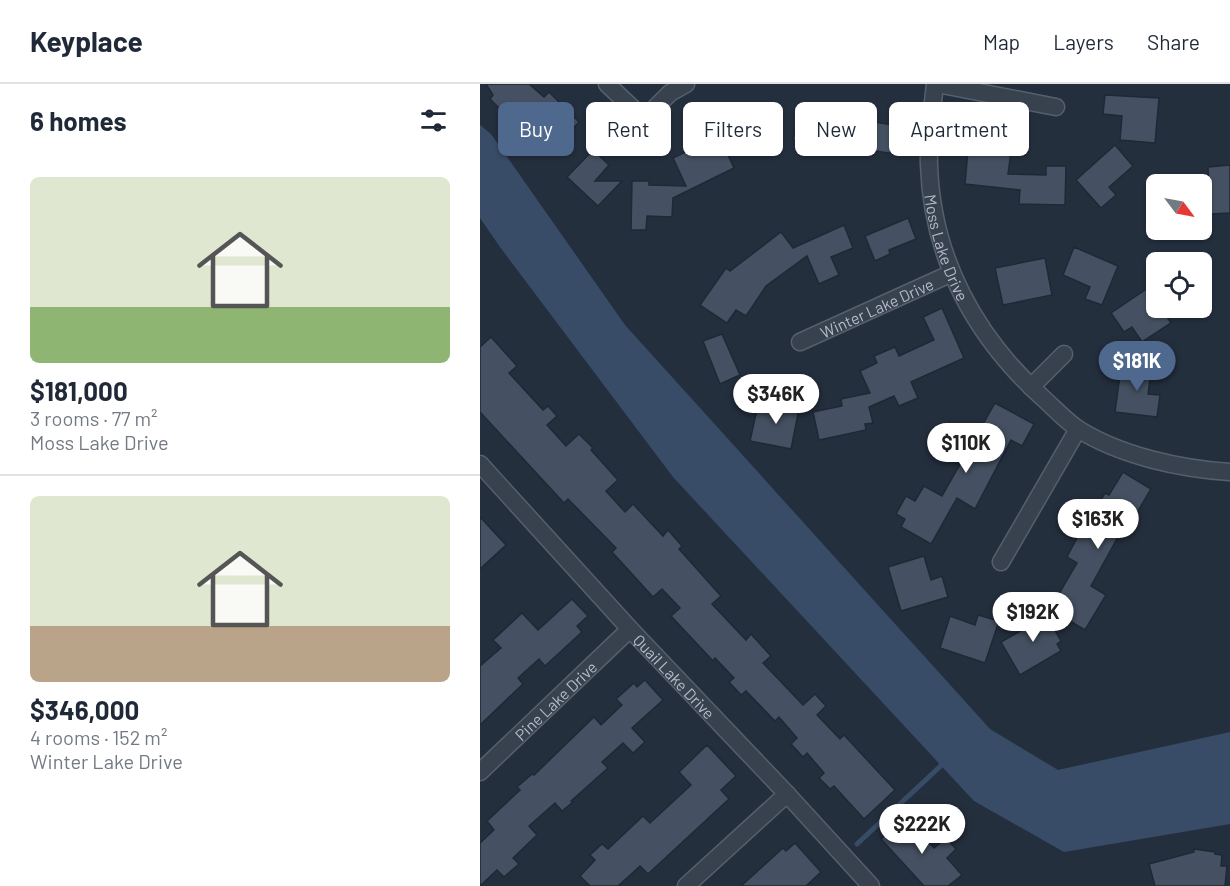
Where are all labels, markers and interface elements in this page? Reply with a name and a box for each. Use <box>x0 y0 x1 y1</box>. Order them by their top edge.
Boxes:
text: Keyplace <box>30 24 143 58</box>
text: Map <box>983 29 1020 54</box>
text: Layers <box>1053 29 1114 54</box>
text: Share <box>1147 29 1200 54</box>
chip: Buy <box>498 102 574 156</box>
chip: Rent <box>586 102 671 156</box>
chip: Filters <box>683 102 783 156</box>
chip: New <box>795 102 877 156</box>
chip: Apartment <box>889 102 1029 156</box>
icon: filters <box>417 104 450 137</box>
text: 6 homes <box>30 105 127 136</box>
north arrow <box>1146 174 1212 240</box>
map controls <box>1146 174 1212 318</box>
street label: Moss Lake Drive <box>922 193 973 304</box>
icon: home <box>186 216 294 324</box>
button: locate <box>1146 252 1212 318</box>
street label: Winter Lake Drive <box>817 273 936 341</box>
pin: $181K <box>1095 341 1179 392</box>
text: $181K <box>1113 348 1161 372</box>
pin: $346K <box>734 374 818 425</box>
text: $181,000 <box>30 375 128 406</box>
text: $346K <box>747 381 805 405</box>
text: 3 rooms · 77 m² <box>30 406 158 430</box>
pin: $110K <box>924 423 1008 474</box>
text: Moss Lake Drive <box>30 430 169 454</box>
text: $110K <box>941 430 991 454</box>
pin: $163K <box>1056 499 1140 550</box>
text: $163K <box>1072 506 1124 530</box>
icon: home <box>186 535 294 643</box>
pin: $192K <box>991 592 1075 643</box>
text: $192K <box>1007 599 1059 623</box>
street label: Quail Lake Drive <box>630 630 719 722</box>
street label: Pine Lake Drive <box>510 657 600 744</box>
text: $346,000 <box>30 694 139 725</box>
text: 4 rooms · 152 m² <box>30 725 167 749</box>
text: Winter Lake Drive <box>30 749 183 773</box>
pin: $222K <box>880 804 964 855</box>
text: $222K <box>893 811 951 835</box>

